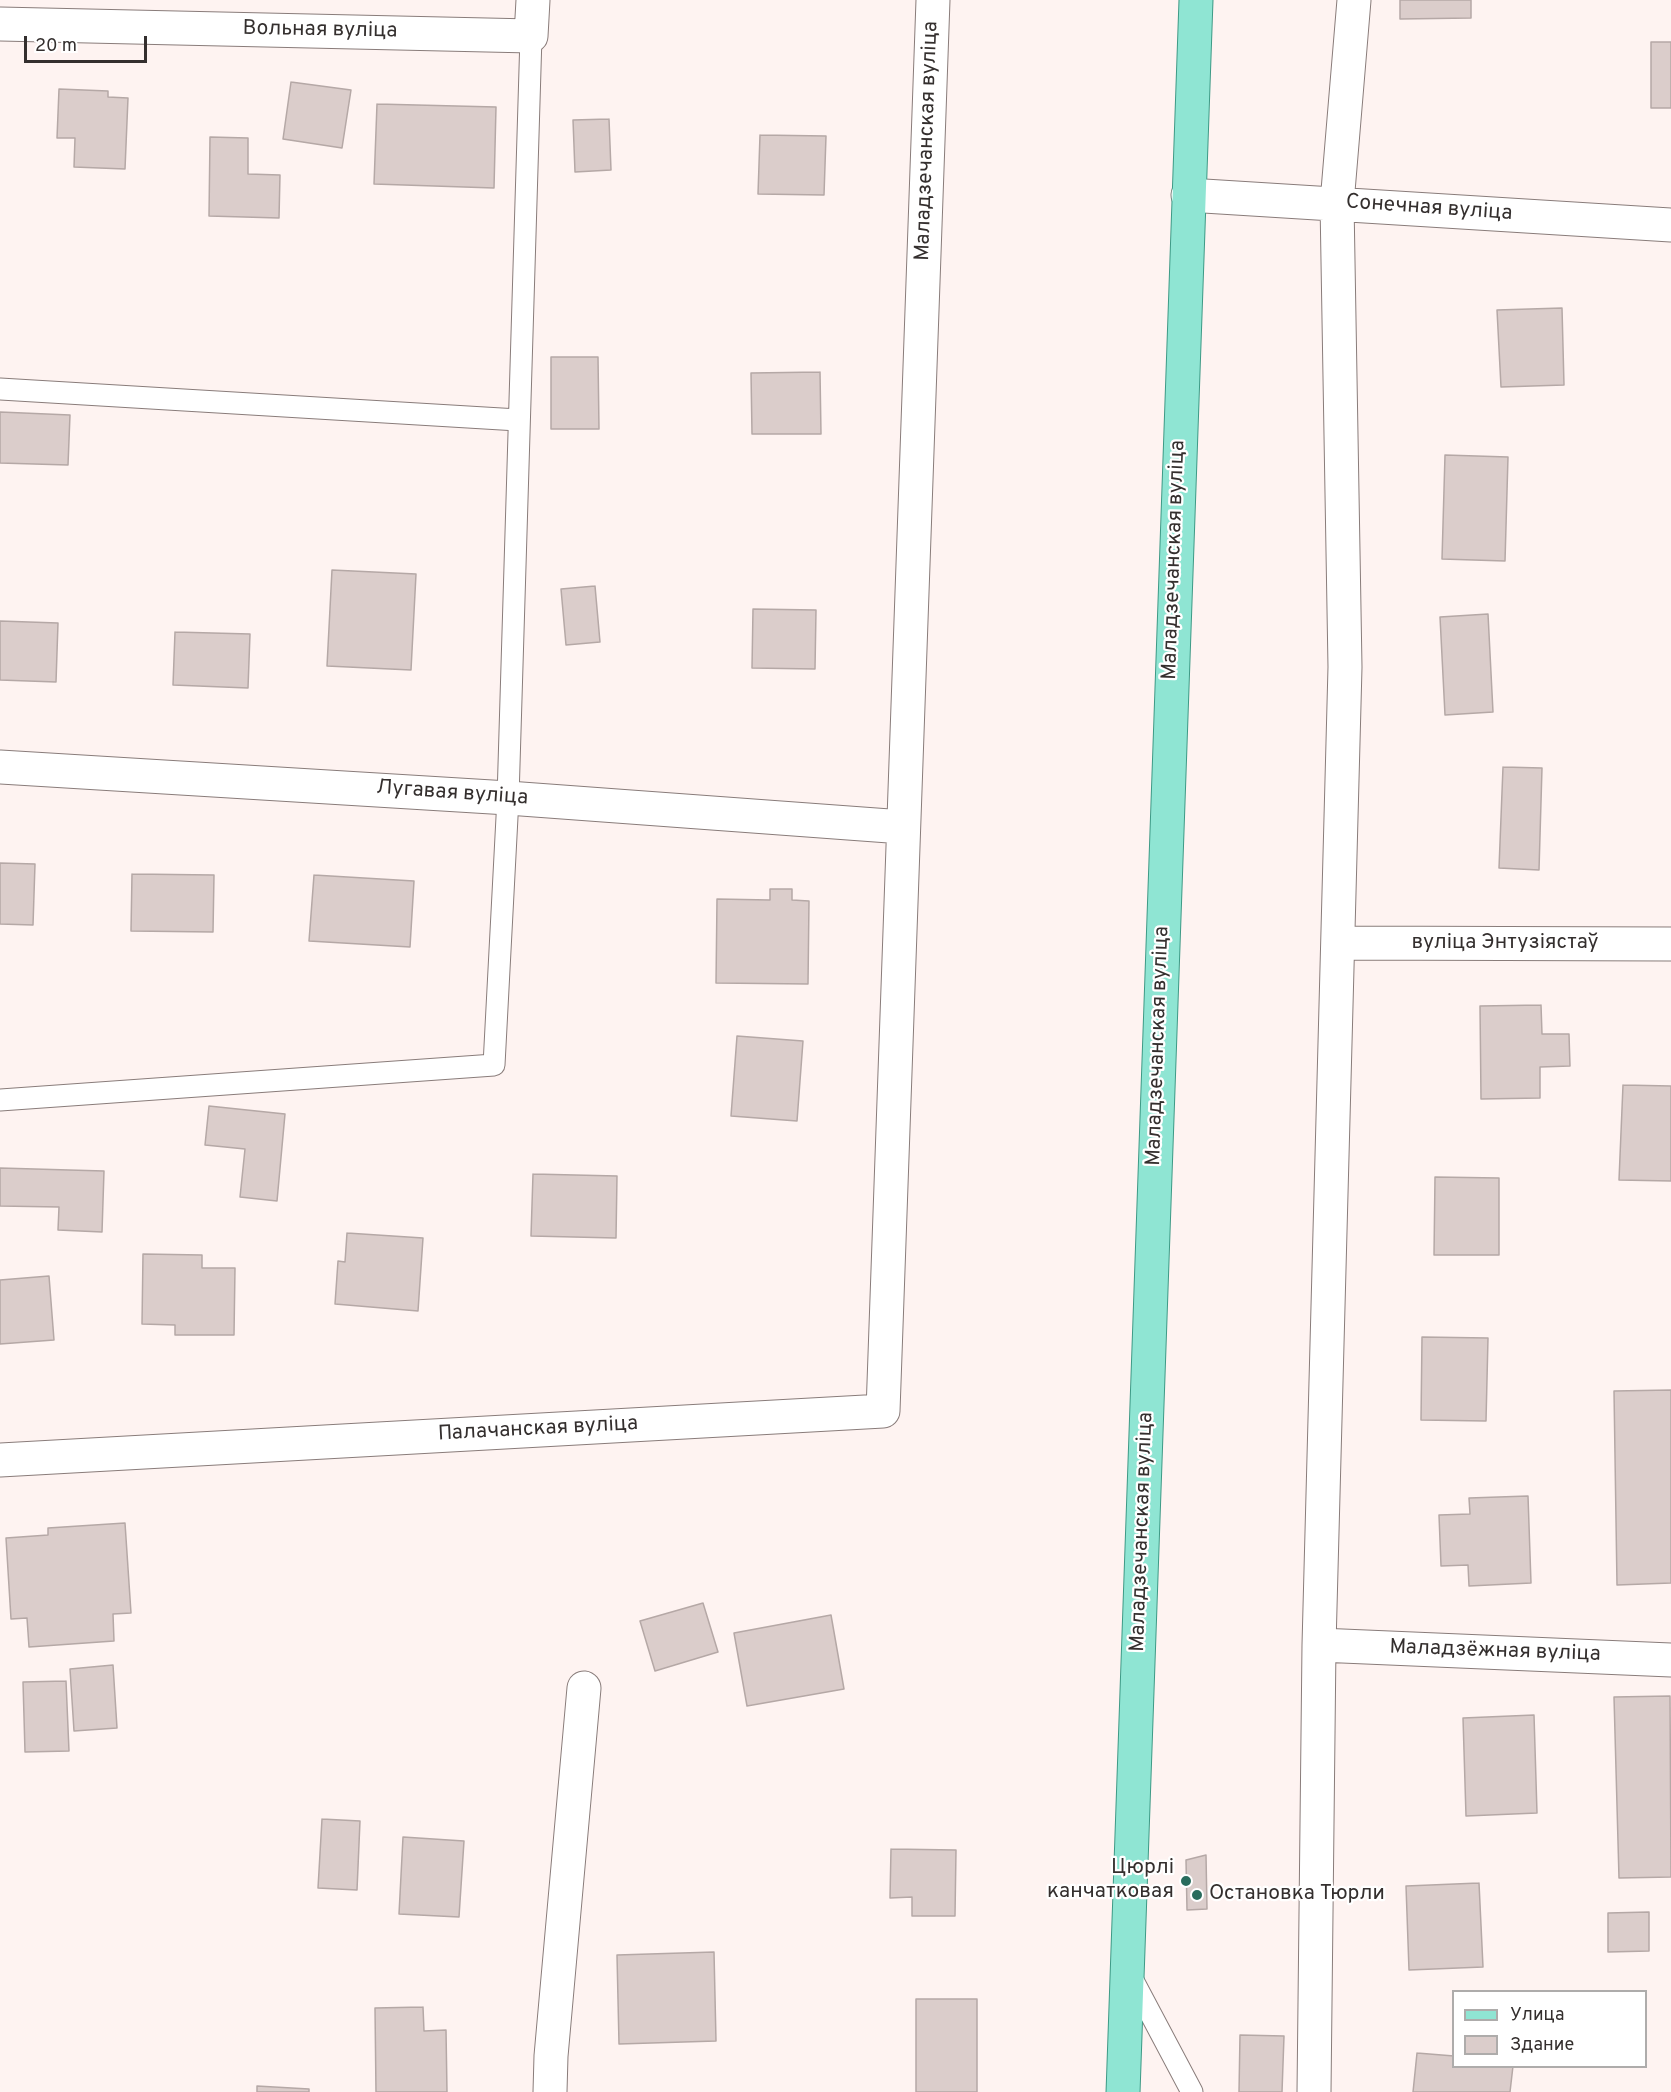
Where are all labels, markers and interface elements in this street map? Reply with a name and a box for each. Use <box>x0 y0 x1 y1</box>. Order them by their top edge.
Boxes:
street label: Вольная вуліца <box>242 17 398 45</box>
street label: Маладзечанская вуліца <box>911 21 945 261</box>
scale bar <box>27 24 150 62</box>
text: 20 m <box>35 35 77 58</box>
street label: Сонечная вуліца <box>1345 191 1513 227</box>
street label: Маладзечанская вуліца <box>1158 440 1192 680</box>
street label: Лугавая вуліца <box>375 776 529 812</box>
street label: Маладзечанская вуліца <box>1142 926 1176 1166</box>
street label: вуліца Энтузіястаў <box>1411 931 1599 957</box>
street label: Палачанская вуліца <box>437 1412 639 1448</box>
street label: Маладзечанская вуліца <box>1126 1412 1160 1652</box>
street label: Маладзёжная вуліца <box>1389 1636 1601 1668</box>
place label: Цюрлі канчатковая <box>1047 1856 1174 1906</box>
marker: Цюрлі канчатковая <box>1179 1874 1193 1888</box>
place label: Остановка Тюрли <box>1209 1882 1385 1908</box>
marker: Остановка Тюрли <box>1190 1888 1204 1902</box>
legend <box>1452 1990 1647 2068</box>
text: Улица <box>1510 2004 1564 2027</box>
text: Здание <box>1510 2034 1574 2057</box>

